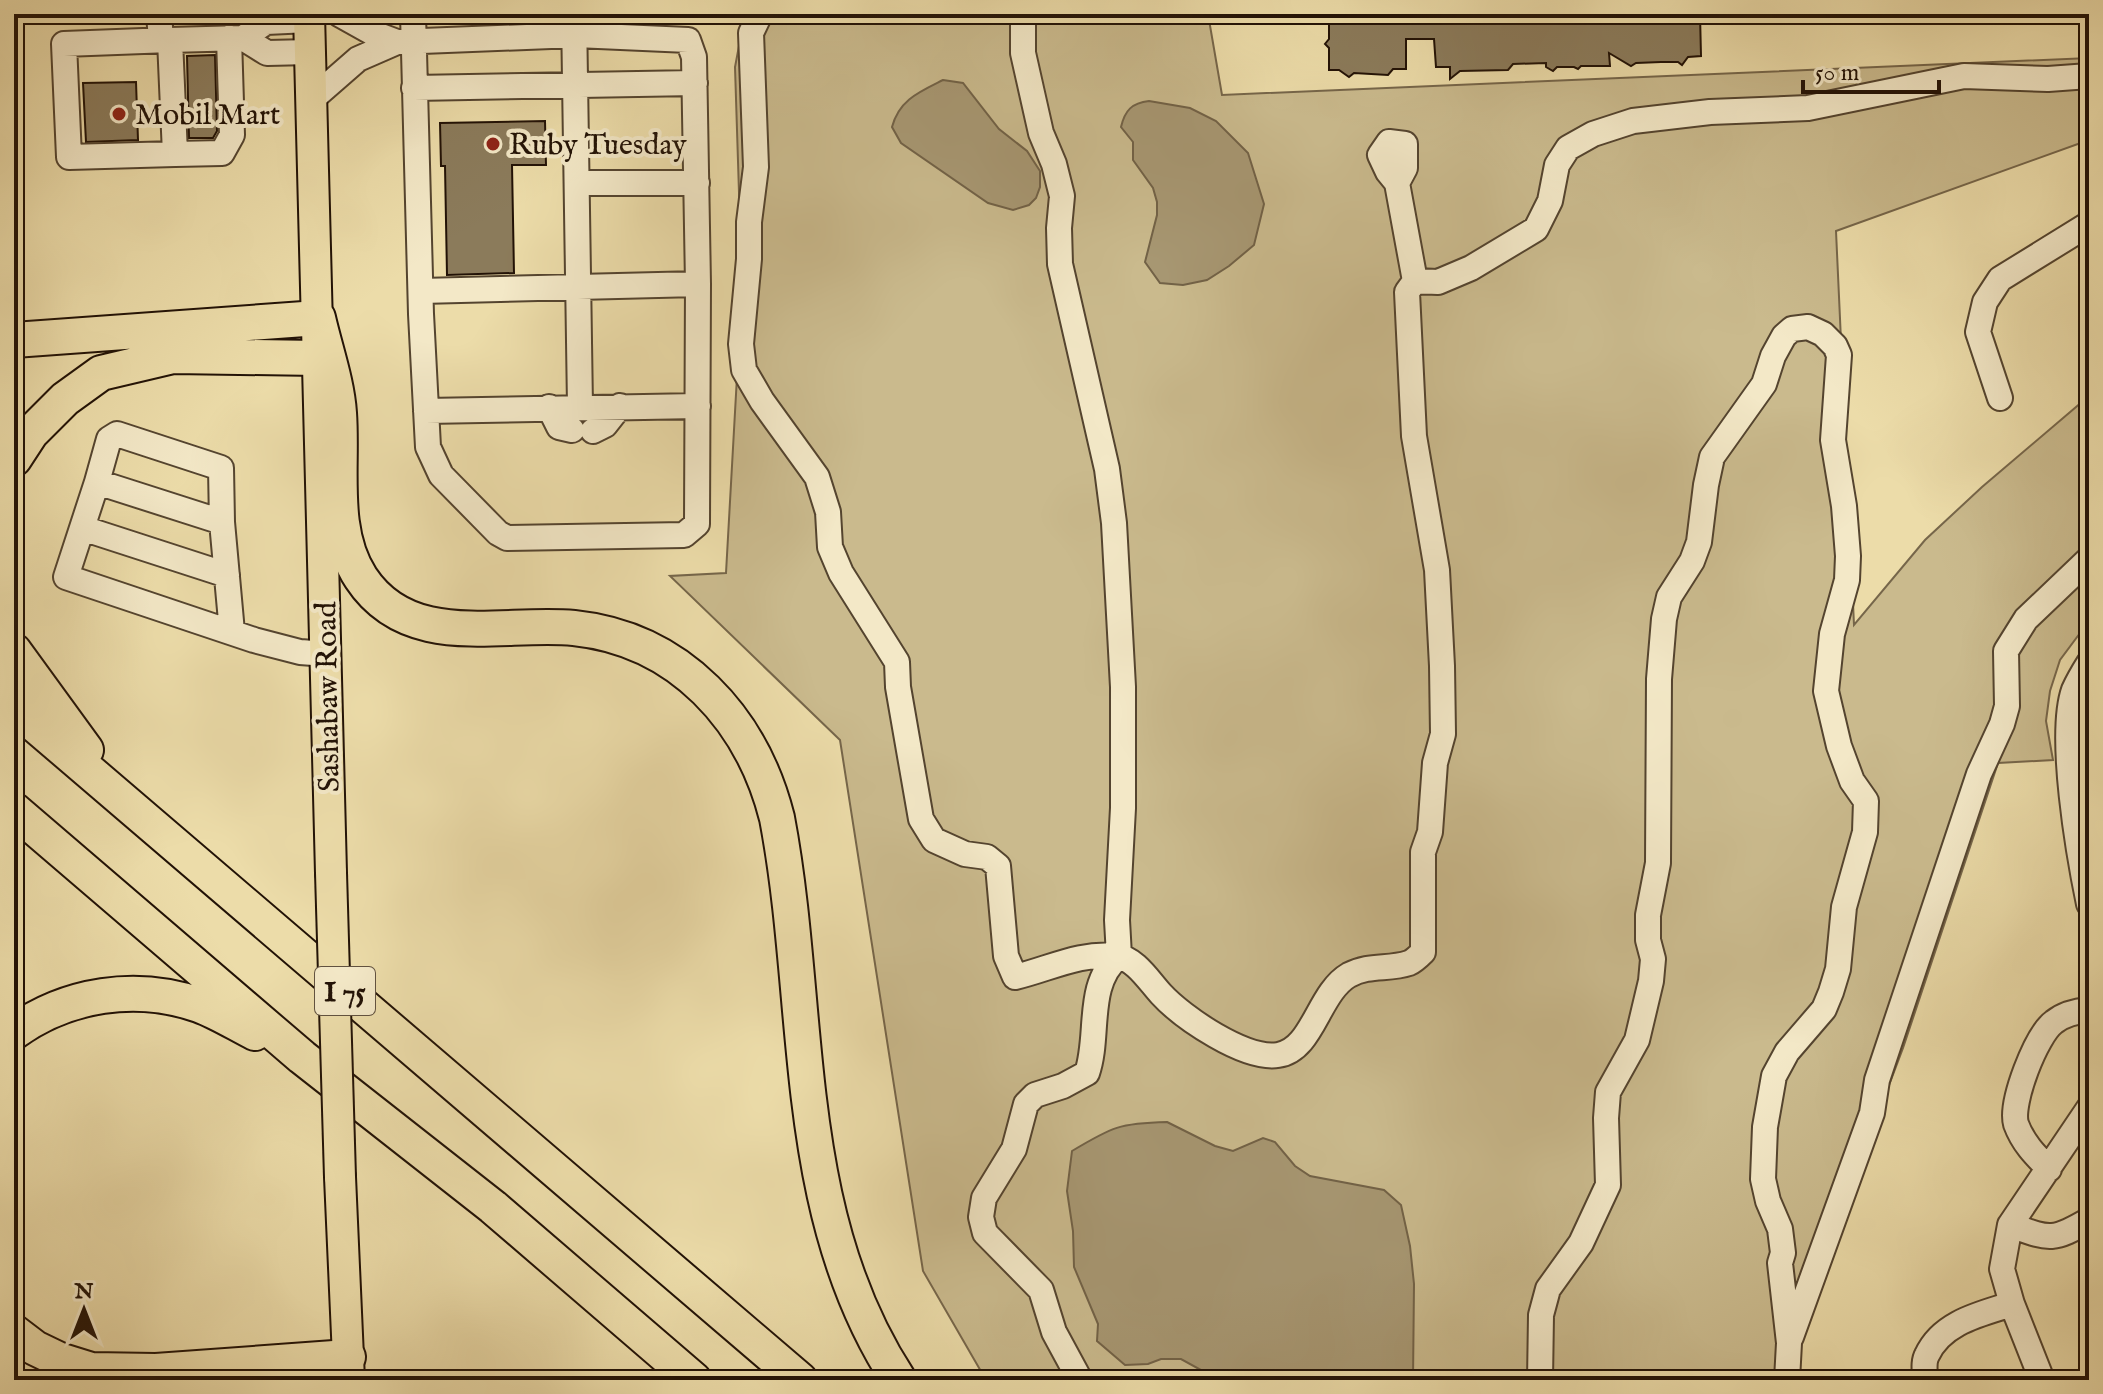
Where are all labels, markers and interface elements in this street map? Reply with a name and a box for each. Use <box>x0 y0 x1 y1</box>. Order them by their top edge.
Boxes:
scale bar <box>1803 44 1939 94</box>
text: 50 m <box>1815 58 1859 89</box>
place label: Mobil Mart <box>135 97 280 135</box>
marker: Mobil Mart <box>110 105 128 123</box>
place label: Ruby Tuesday <box>509 127 687 165</box>
marker: Ruby Tuesday <box>484 135 502 153</box>
street label: Sashabaw Road <box>308 600 350 793</box>
road number: I 75 <box>315 967 375 1015</box>
north arrow <box>44 1270 124 1350</box>
text: N <box>73 1278 94 1306</box>

